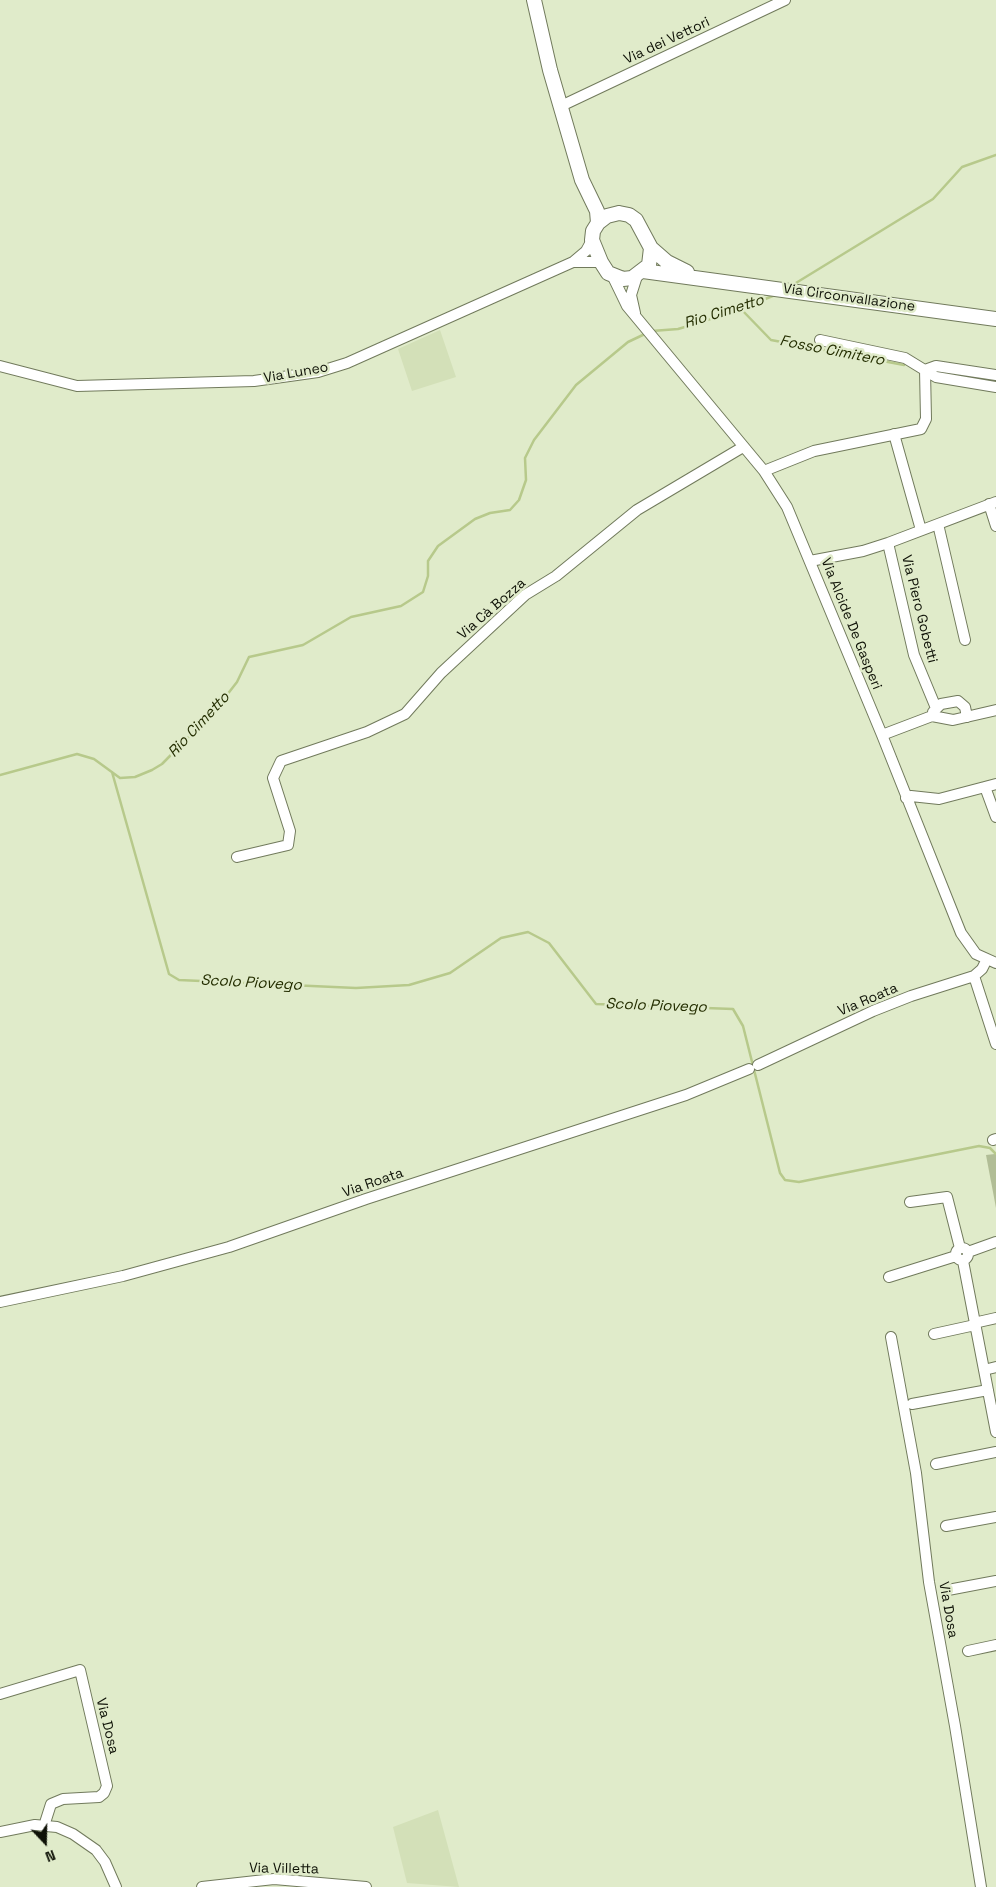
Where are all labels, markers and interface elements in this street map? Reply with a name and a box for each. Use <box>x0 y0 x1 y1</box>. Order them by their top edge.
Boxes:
street label: Via dei Vettori <box>621 14 713 68</box>
street label: Via Circonvallazione <box>782 280 916 316</box>
water label: Rio Cimetto <box>682 291 766 333</box>
water label: Fosso Cimitero <box>778 332 886 370</box>
street label: Via Luneo <box>262 359 330 387</box>
street label: Via Piero Gobetti <box>897 553 941 665</box>
street label: Via Alcide De Gasperi <box>817 556 885 692</box>
street label: Via Cà Bozza <box>455 575 529 643</box>
water label: Rio Cimetto <box>164 689 234 761</box>
water label: Scolo Piovego <box>200 971 302 995</box>
street label: Via Roata <box>836 980 900 1020</box>
water label: Scolo Piovego <box>605 995 707 1017</box>
street label: Via Roata <box>340 1165 406 1201</box>
street label: Via Dosa <box>935 1580 961 1640</box>
street label: Via Dosa <box>92 1696 122 1756</box>
north arrow <box>20 1817 70 1867</box>
text: N <box>43 1846 58 1866</box>
street label: Via Villetta <box>249 1860 319 1878</box>

